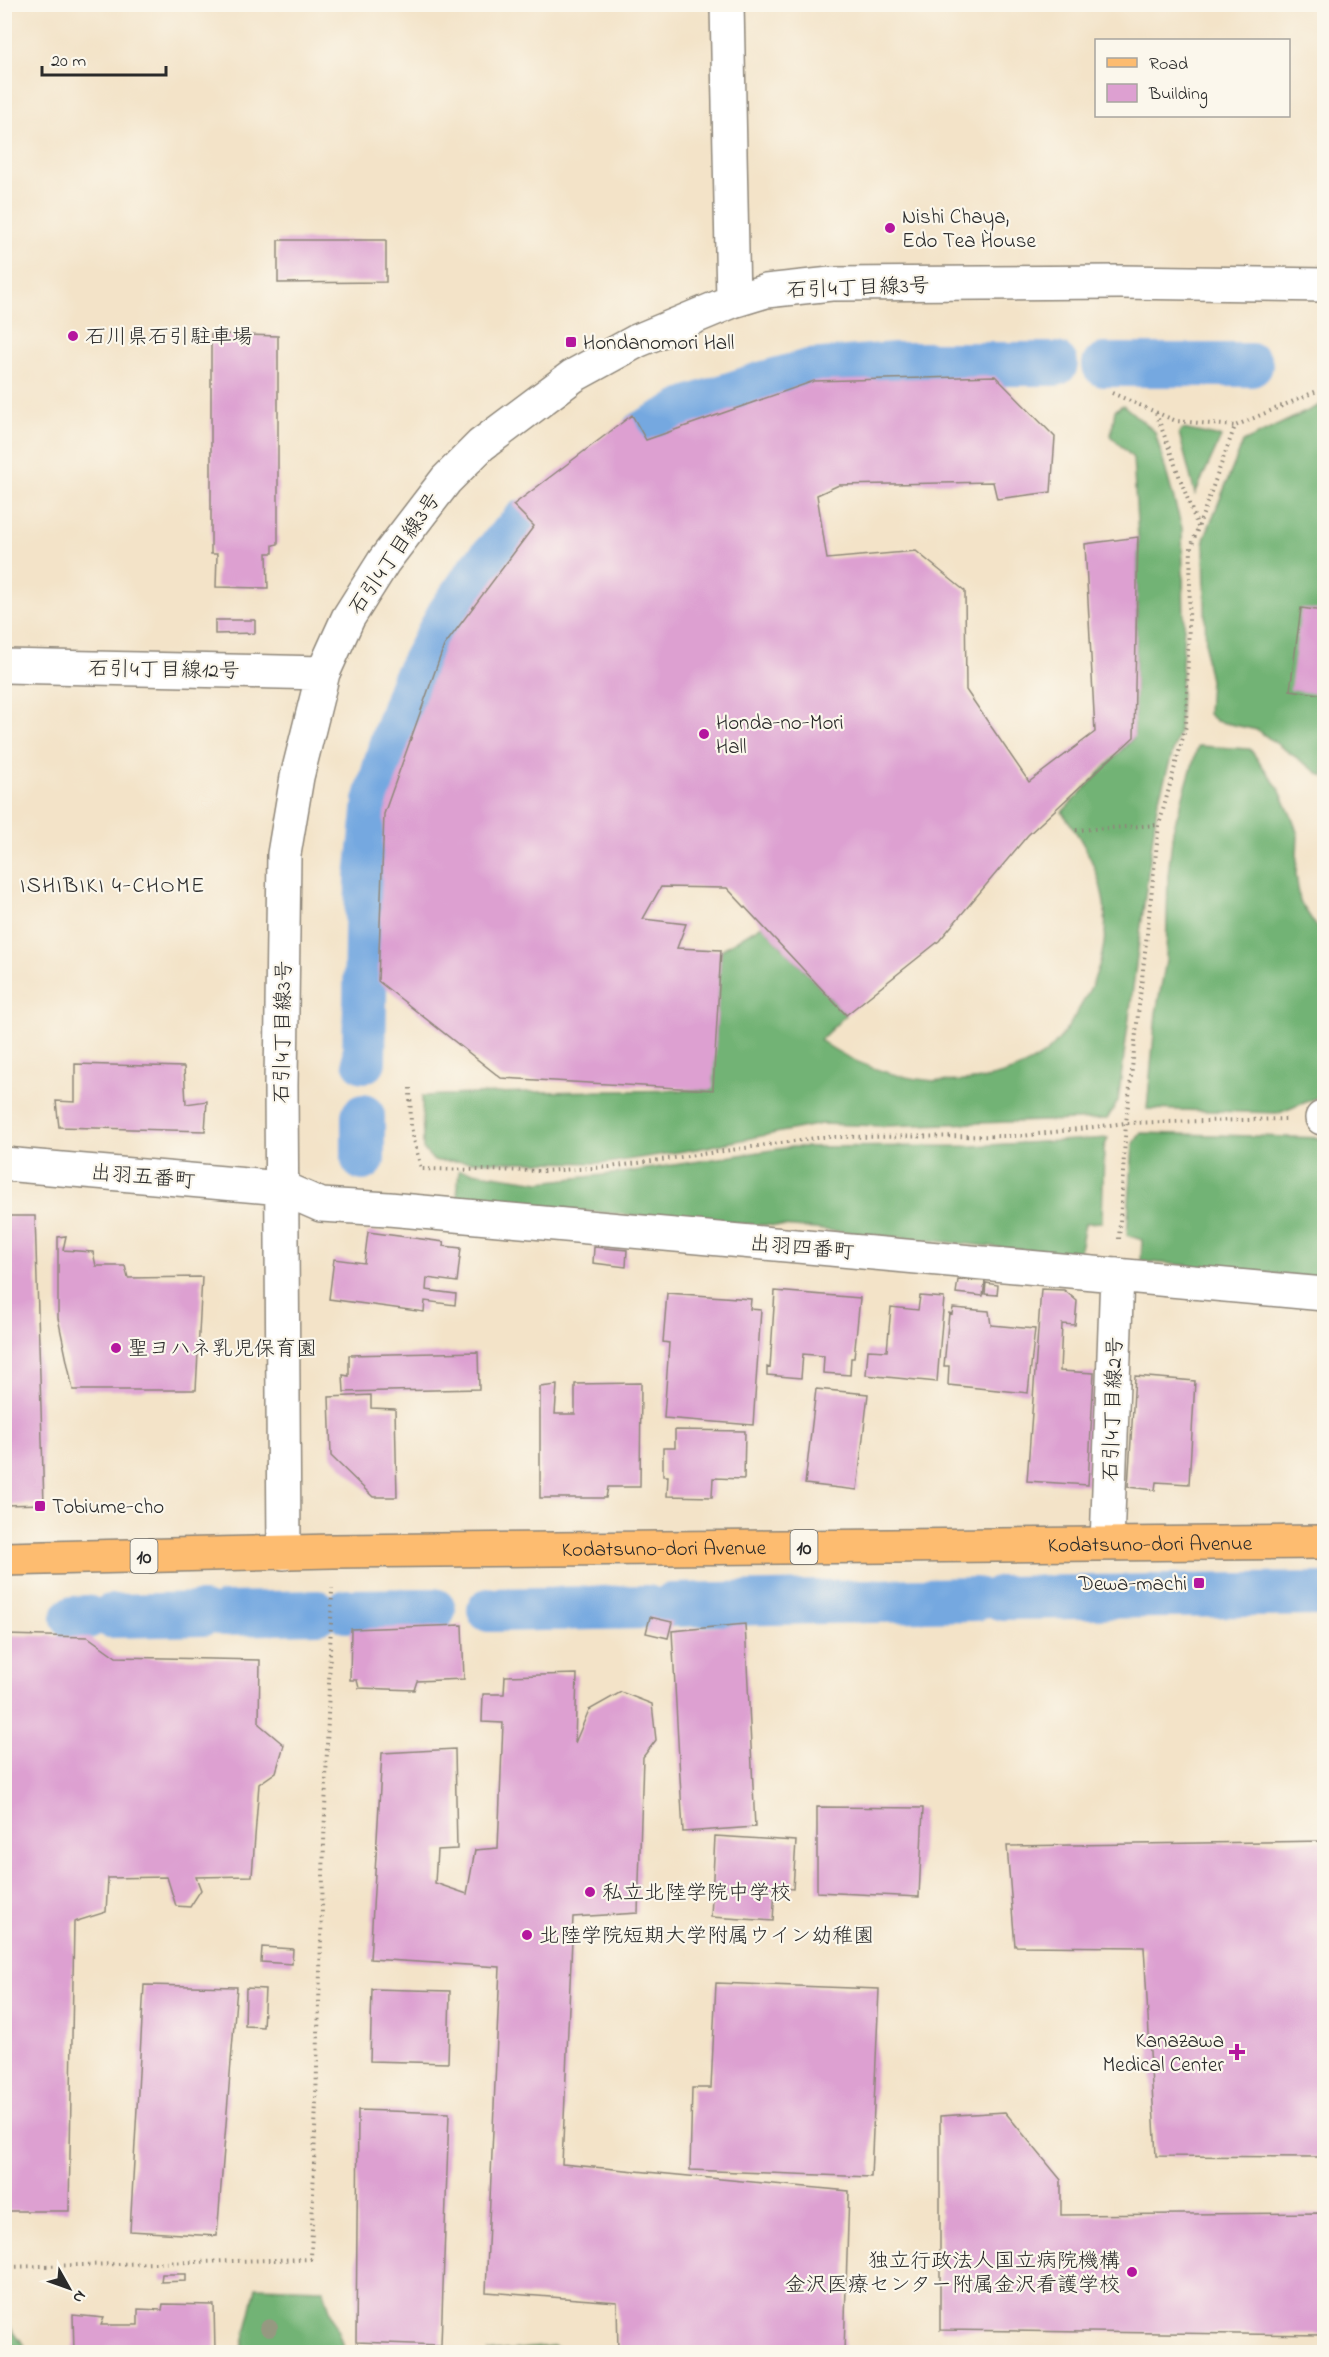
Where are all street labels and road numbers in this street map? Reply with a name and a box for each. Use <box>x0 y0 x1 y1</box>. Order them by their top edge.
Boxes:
street label: 石引4丁目線3号 <box>786 272 930 306</box>
street label: 石引4丁目線3号 <box>342 487 449 621</box>
street label: 石引4丁目線12号 <box>88 655 240 687</box>
street label: 石引4丁目線3号 <box>268 960 300 1104</box>
street label: 出羽五番町 <box>89 1158 196 1198</box>
street label: 出羽四番町 <box>748 1229 855 1269</box>
street label: 石引4丁目線2号 <box>1096 1336 1132 1482</box>
road number: 10 <box>790 1530 818 1564</box>
street label: Kodatsuno-dori Avenue <box>1048 1530 1253 1562</box>
street label: Kodatsuno-dori Avenue <box>562 1534 767 1566</box>
road number: 10 <box>130 1539 158 1573</box>

